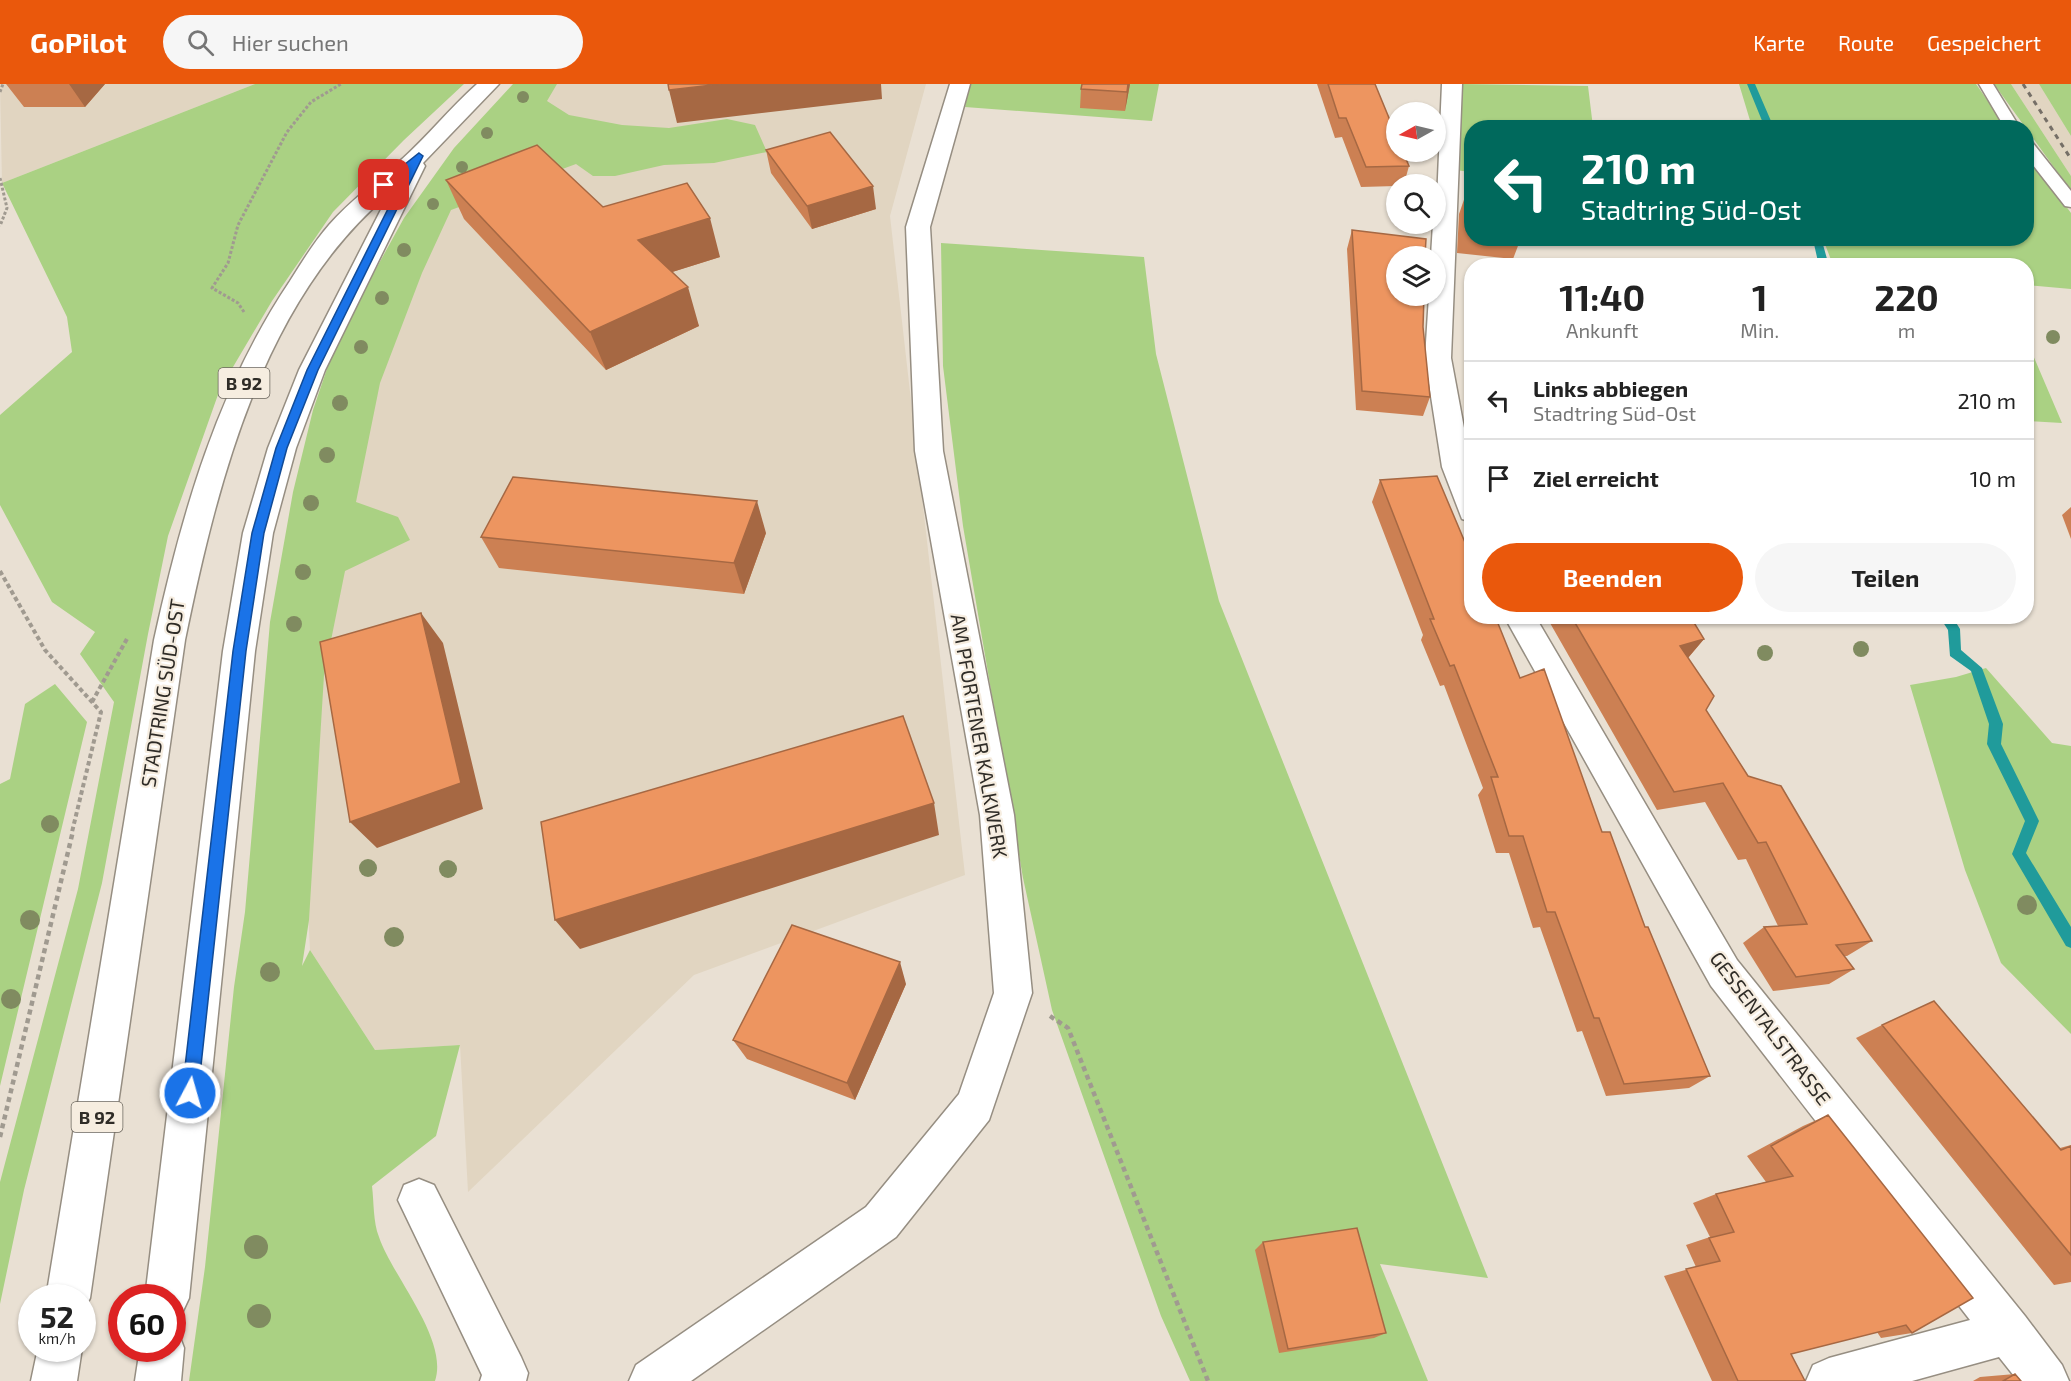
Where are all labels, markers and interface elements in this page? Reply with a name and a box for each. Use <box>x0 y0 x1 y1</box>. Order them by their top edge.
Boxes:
search box <box>163 15 583 69</box>
text: GoPilot <box>30 25 127 59</box>
icon: search <box>184 26 217 59</box>
text: Hier suchen <box>232 29 349 55</box>
text: Karte <box>1753 30 1805 55</box>
text: Route <box>1838 30 1894 55</box>
text: Gespeichert <box>1927 30 2041 55</box>
north arrow <box>1386 102 1446 162</box>
map controls <box>1386 102 1446 306</box>
text: 210 m <box>1581 142 1696 192</box>
icon: left <box>1482 144 1560 222</box>
pin <box>358 159 409 210</box>
icon: arrive <box>367 168 400 201</box>
button: search <box>1386 174 1446 234</box>
text: Stadtring Süd-Ost <box>1581 193 1801 225</box>
button: layers <box>1386 246 1446 306</box>
text: 11:40 <box>1559 275 1645 318</box>
text: 1 <box>1752 275 1767 318</box>
text: 220 <box>1874 275 1939 318</box>
text: Ankunft <box>1566 318 1638 342</box>
text: Min. <box>1740 318 1779 342</box>
text: m <box>1898 318 1915 342</box>
road number: B 92 <box>218 368 270 398</box>
text: Links abbiegen <box>1533 375 1688 401</box>
icon: left <box>1482 384 1515 417</box>
text: 210 m <box>1957 387 2016 413</box>
text: Stadtring Süd-Ost <box>1533 401 1696 425</box>
icon: arrive <box>1482 462 1515 495</box>
text: Ziel erreicht <box>1533 465 1659 491</box>
text: 10 m <box>1970 465 2016 491</box>
button: Beenden <box>1482 543 1743 612</box>
button: Teilen <box>1755 543 2016 612</box>
street label: STADTRING SÜD-OST <box>135 597 189 789</box>
street label: AM PFORTENER KALKWERK <box>947 612 1013 860</box>
street label: GESSENTALSTRASSE <box>1705 947 1837 1109</box>
position arrow <box>158 1061 222 1125</box>
road number: B 92 <box>72 1102 122 1132</box>
speed limit sign: 60 <box>108 1284 186 1362</box>
text: 52 <box>40 1298 74 1334</box>
text: km/h <box>38 1329 76 1347</box>

